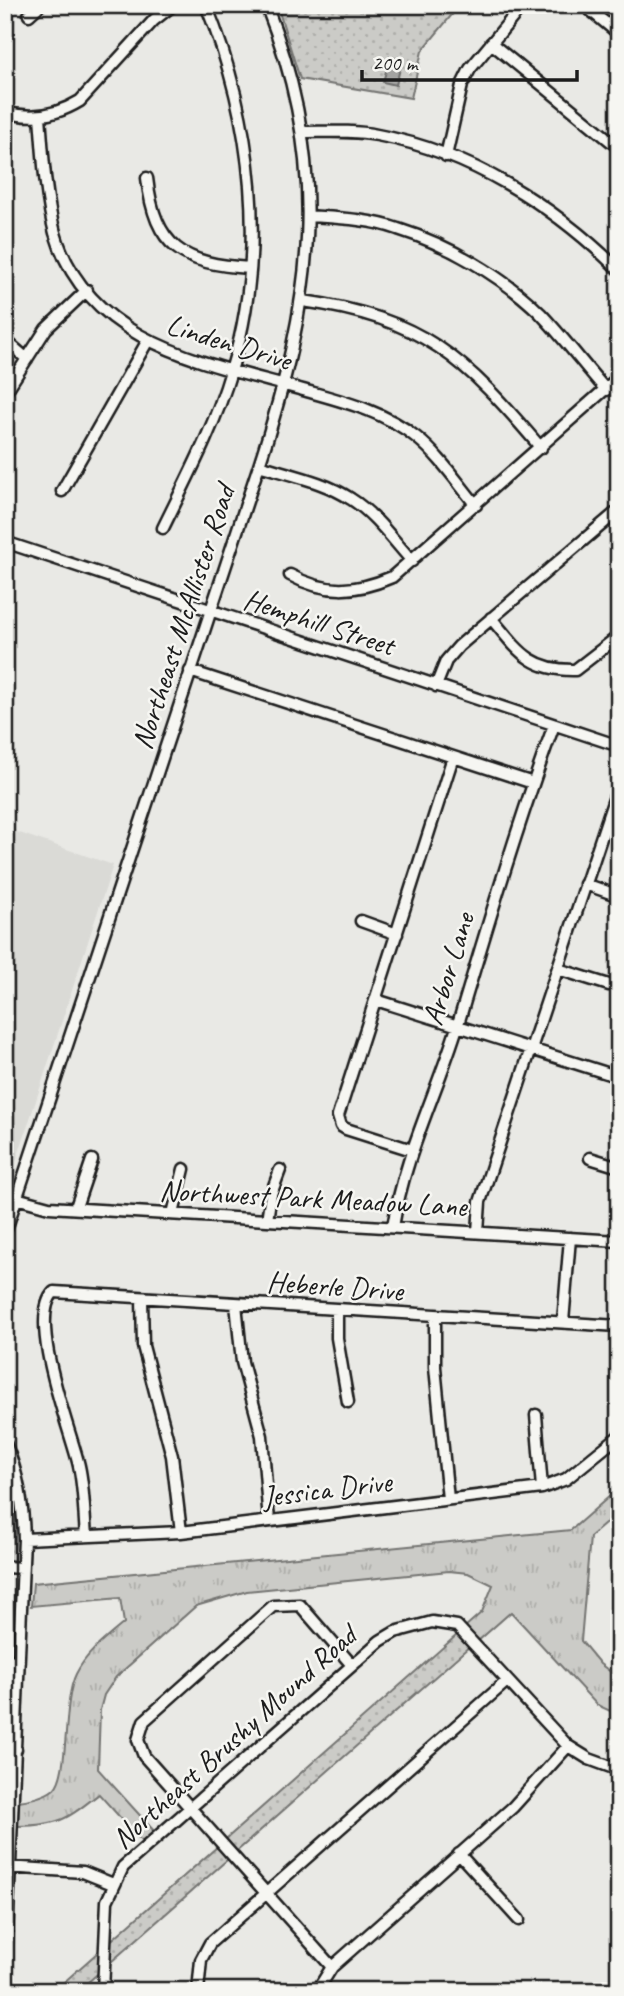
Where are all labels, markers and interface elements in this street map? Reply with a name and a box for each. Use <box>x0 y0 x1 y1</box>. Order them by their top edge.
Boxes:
scale bar <box>362 38 577 82</box>
text: 200 m <box>372 50 419 76</box>
street label: Linden Drive <box>162 305 298 380</box>
street label: Northeast McAllister Road <box>122 476 245 754</box>
street label: Hemphill Street <box>239 580 402 665</box>
street label: Arbor Lane <box>413 906 484 1030</box>
street label: Northwest Park Meadow Lane <box>159 1171 470 1225</box>
street label: Heberle Drive <box>266 1262 407 1310</box>
street label: Jessica Drive <box>259 1462 396 1516</box>
street label: Northeast Brushy Mound Road <box>104 1614 367 1857</box>

